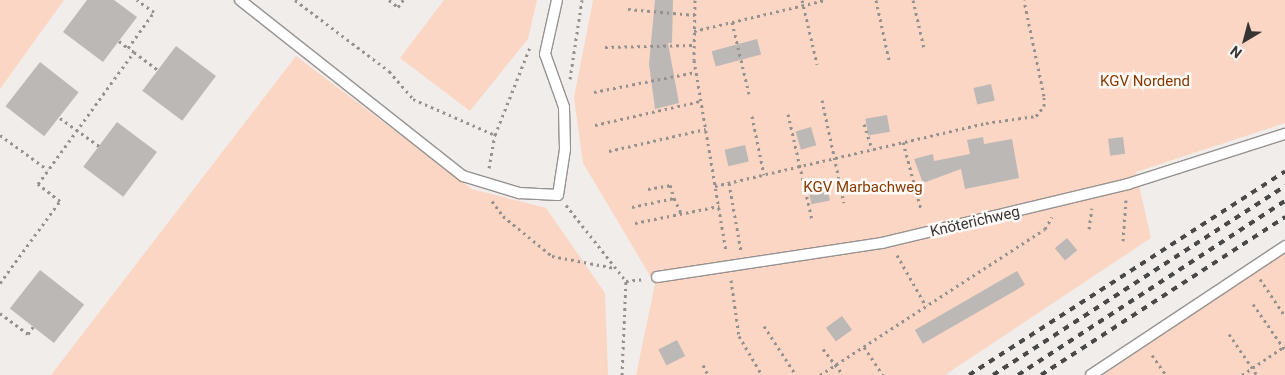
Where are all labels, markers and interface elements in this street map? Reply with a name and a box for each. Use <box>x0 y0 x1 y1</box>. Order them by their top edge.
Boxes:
north arrow <box>1220 15 1270 65</box>
text: N <box>1227 43 1245 61</box>
park label: KGV Nordend <box>1100 73 1190 91</box>
park label: KGV Marbachweg <box>803 179 923 197</box>
street label: Knöterichweg <box>928 203 1022 241</box>

